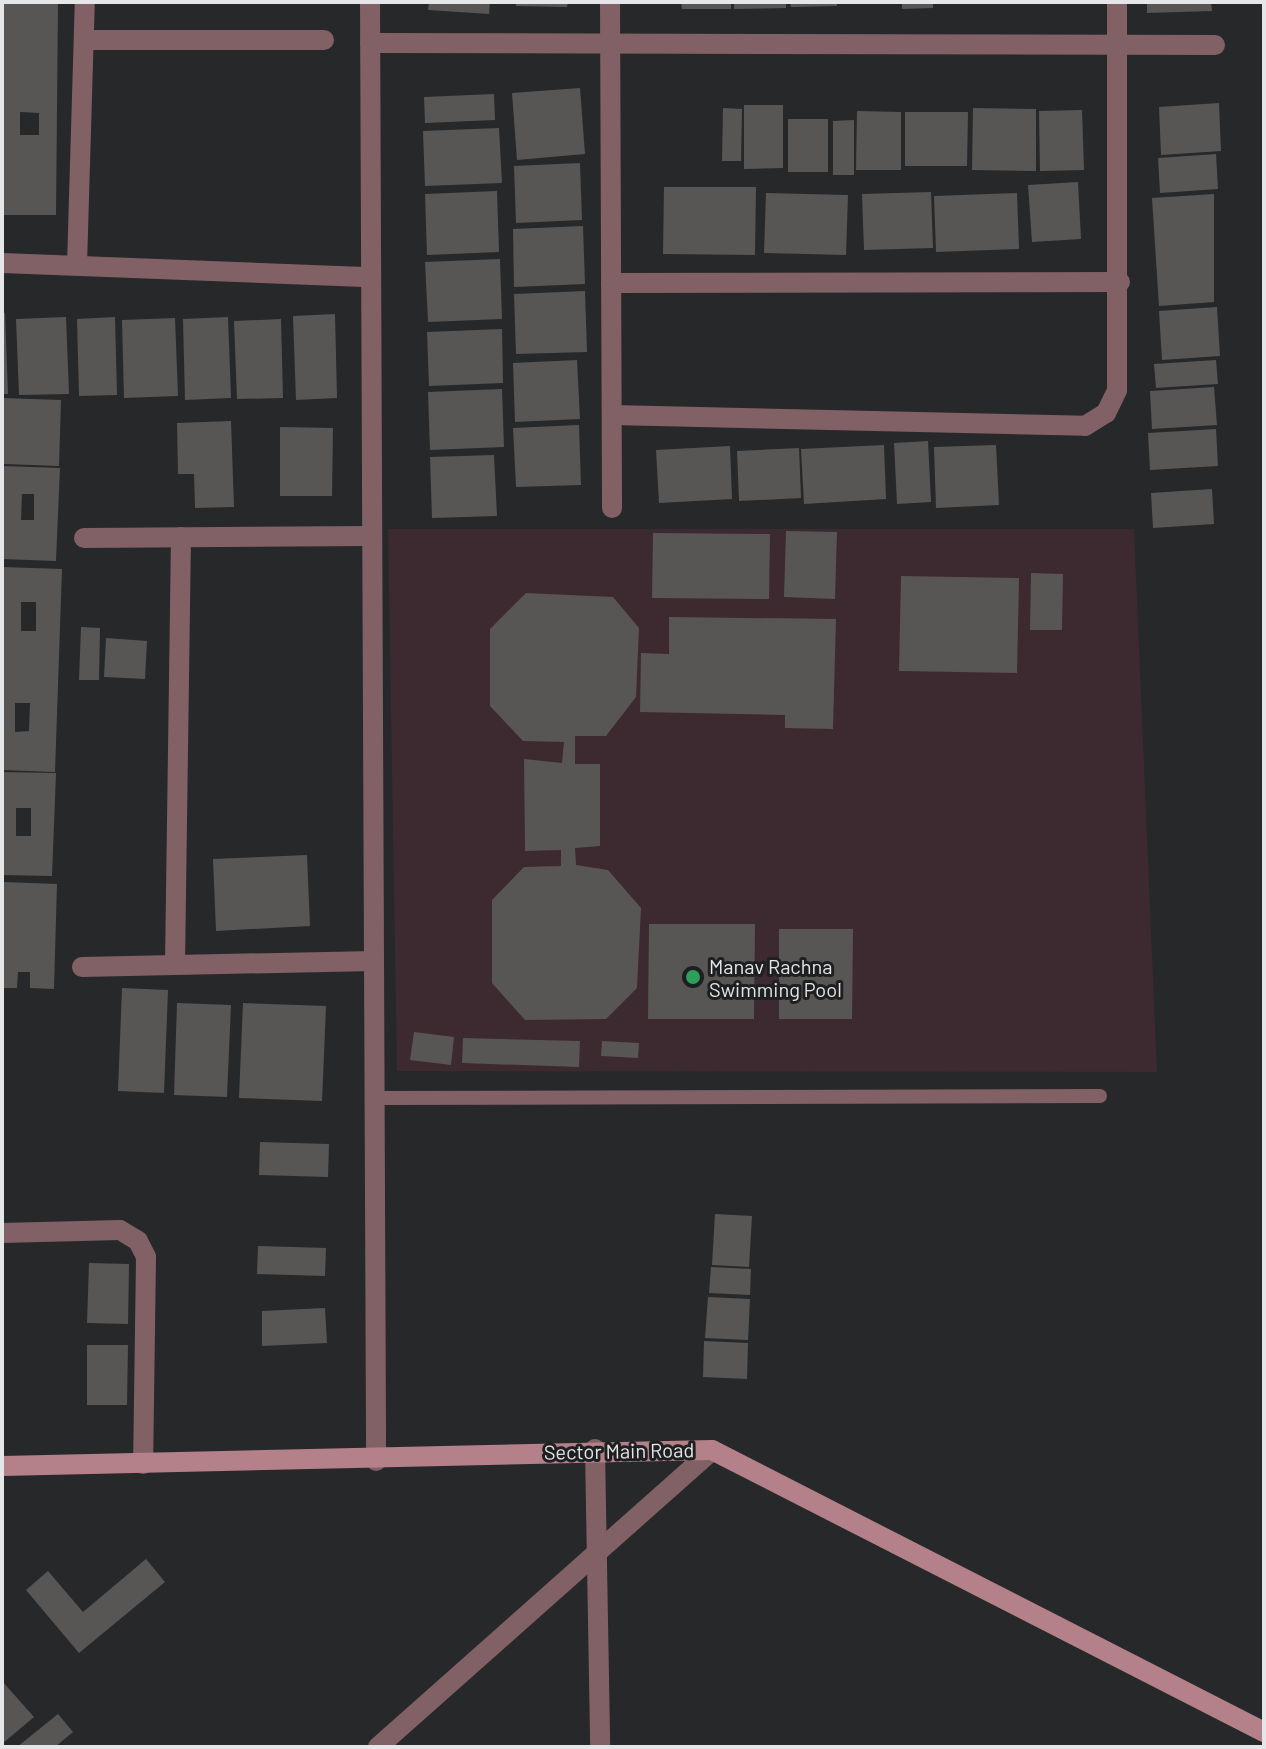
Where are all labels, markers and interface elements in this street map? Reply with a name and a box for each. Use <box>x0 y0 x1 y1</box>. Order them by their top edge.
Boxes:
place label: Manav Rachna Swimming Pool <box>709 954 842 1001</box>
marker: Manav Rachna Swimming Pool <box>684 968 702 986</box>
street label: Sector Main Road <box>544 1438 694 1464</box>

